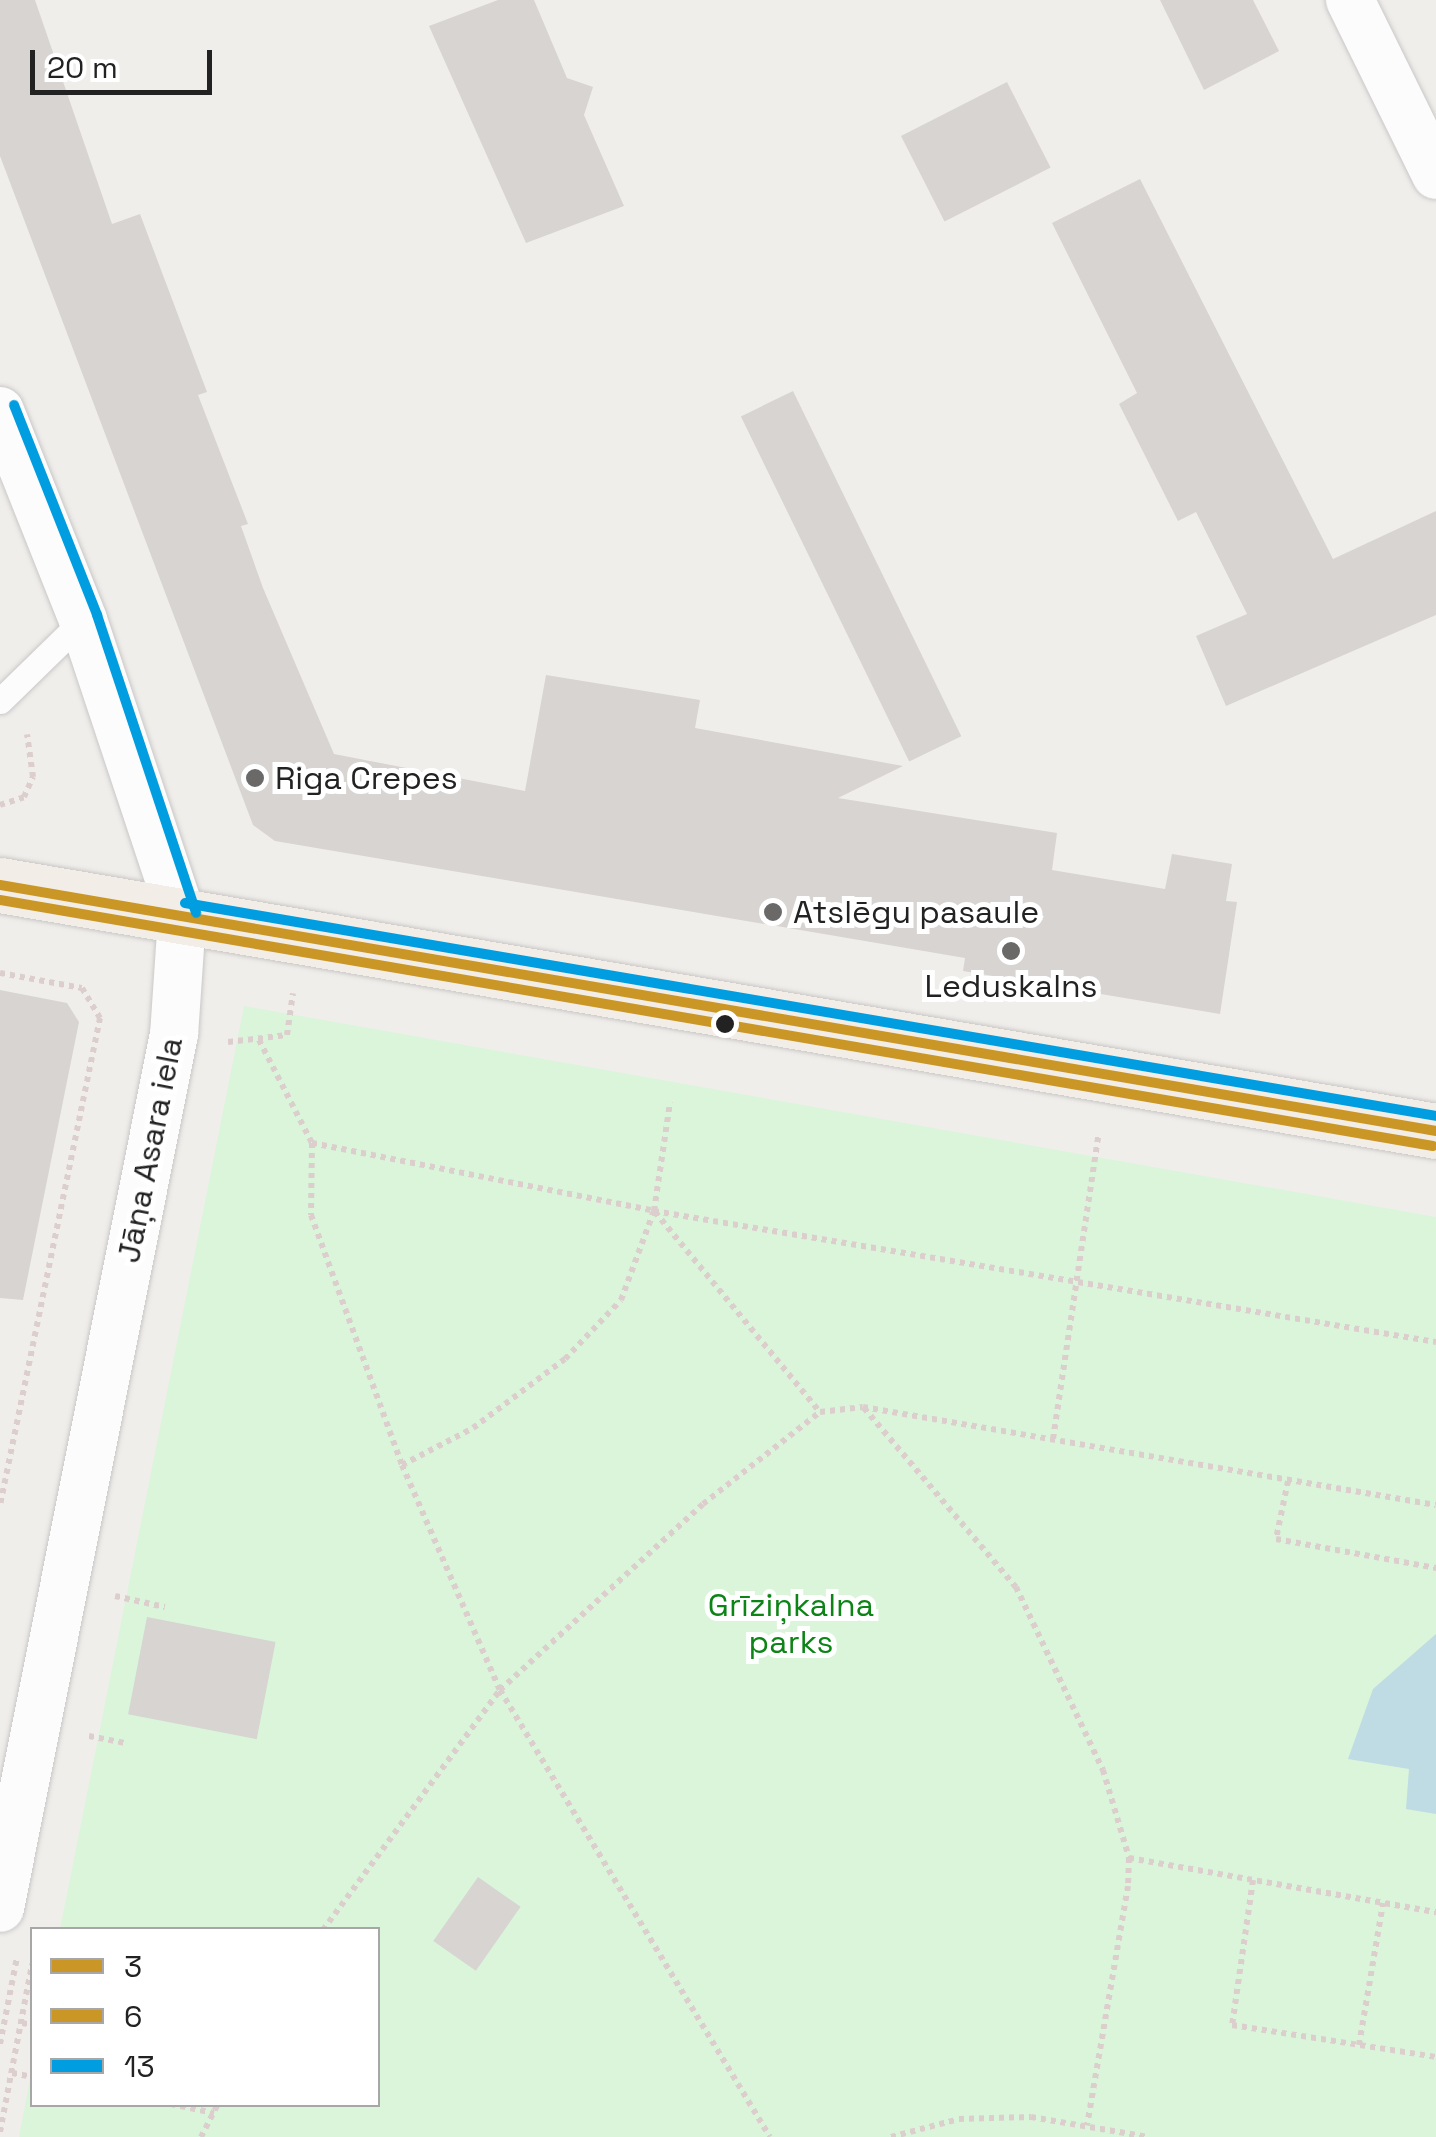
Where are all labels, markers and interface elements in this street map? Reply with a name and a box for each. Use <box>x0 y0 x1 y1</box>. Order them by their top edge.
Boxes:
scale bar <box>35 30 218 92</box>
text: 20 m <box>47 48 118 87</box>
place label: Riga Crepes <box>275 759 458 797</box>
marker: Riga Crepes <box>244 767 266 789</box>
place label: Atslēgu pasaule <box>793 893 1039 931</box>
marker: Atslēgu pasaule <box>762 901 784 923</box>
marker: Leduskalns <box>1000 940 1022 962</box>
place label: Leduskalns <box>925 967 1097 1005</box>
unlabelled marker <box>715 1014 735 1034</box>
street label: Jāņa Asara iela <box>109 1034 191 1266</box>
park label: Grīziņkalna parks <box>708 1587 874 1662</box>
legend <box>30 1927 380 2107</box>
text: 3 <box>124 1947 142 1986</box>
text: 6 <box>124 1997 142 2036</box>
text: 13 <box>124 2047 155 2086</box>

